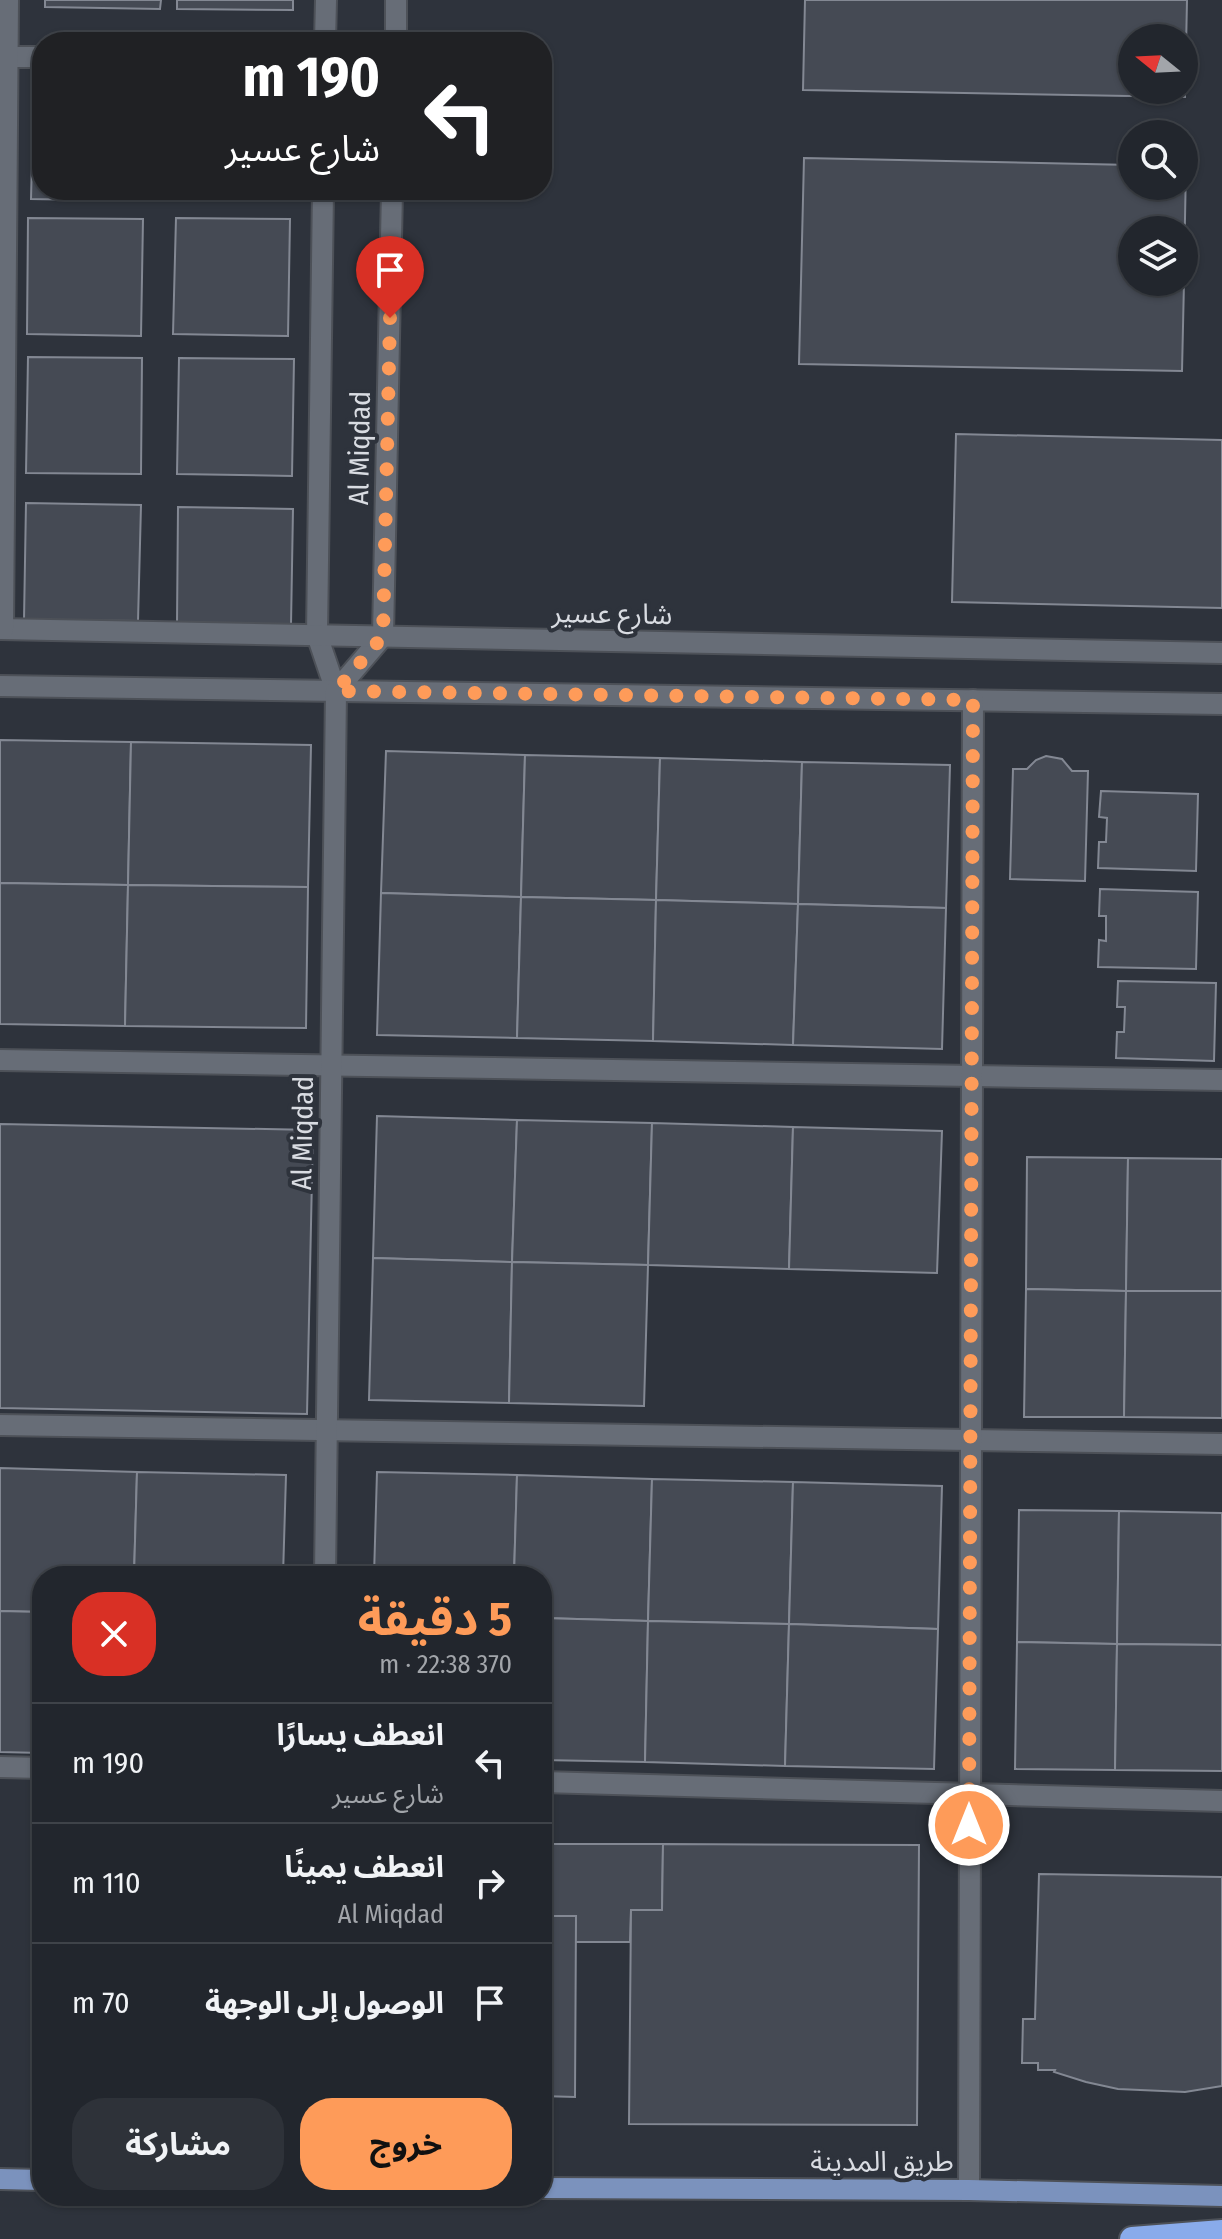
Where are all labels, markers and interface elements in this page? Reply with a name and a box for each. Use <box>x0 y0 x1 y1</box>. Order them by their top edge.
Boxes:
north arrow <box>1118 24 1198 104</box>
map controls <box>1118 24 1198 296</box>
text: 190 m <box>242 44 380 111</box>
icon: left <box>408 64 512 168</box>
button: search <box>1118 120 1198 200</box>
text: شارع عسير <box>225 127 380 171</box>
button: layers <box>1118 216 1198 296</box>
pin <box>356 236 424 318</box>
icon: arrive <box>368 248 412 292</box>
street label: Al Miqdad <box>342 391 377 505</box>
street label: شارع عسير <box>550 596 673 635</box>
street label: Al Miqdad <box>285 1076 320 1190</box>
text: 5 دقيقة <box>358 1590 512 1648</box>
button: close <box>72 1592 156 1676</box>
text: 370 m · 22:38 <box>379 1649 512 1680</box>
text: انعطف يسارًا <box>277 1717 444 1753</box>
icon: left <box>468 1741 512 1785</box>
text: 190 m <box>72 1745 144 1781</box>
text: شارع عسير <box>332 1779 444 1810</box>
position arrow <box>927 1783 1011 1867</box>
text: انعطف يمينًا <box>284 1849 444 1885</box>
icon: right <box>468 1861 512 1905</box>
text: 110 m <box>72 1865 141 1901</box>
text: Al Miqdad <box>338 1899 444 1930</box>
icon: arrive <box>468 1981 512 2025</box>
text: 70 m <box>72 1985 130 2021</box>
text: الوصول إلى الوجهة <box>205 1985 444 2021</box>
button: مشاركة <box>72 2098 284 2190</box>
button: خروج <box>300 2098 512 2190</box>
street label: طريق المدينة <box>810 2145 954 2179</box>

